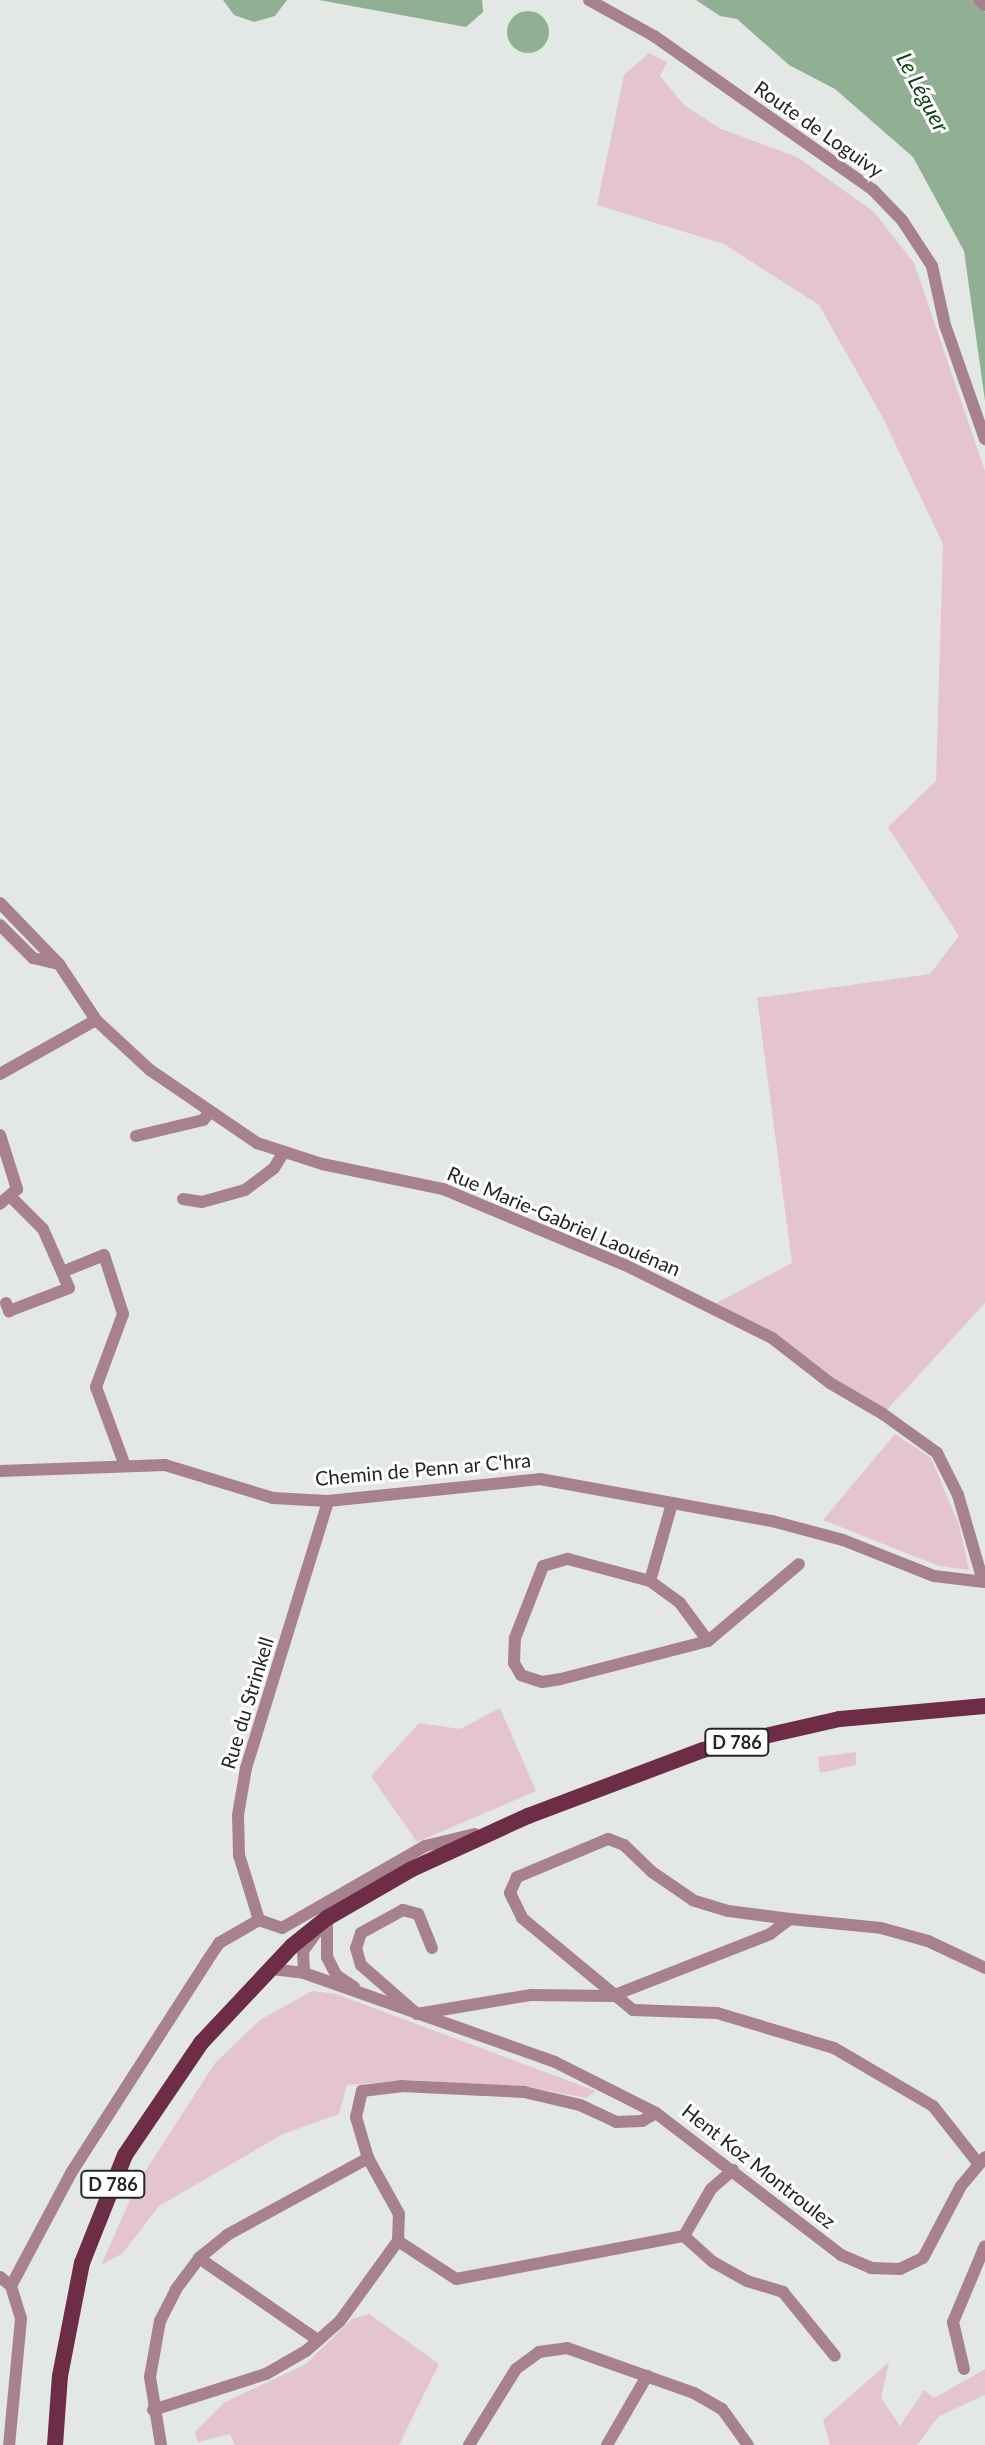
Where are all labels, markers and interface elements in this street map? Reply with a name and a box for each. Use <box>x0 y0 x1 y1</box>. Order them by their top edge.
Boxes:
water label: Le Léguer <box>891 48 955 136</box>
street label: Route de Loguivy <box>750 76 888 182</box>
street label: Rue Marie-Gabriel Laouénan <box>444 1161 684 1281</box>
street label: Chemin de Penn ar C'hra <box>314 1448 532 1490</box>
street label: Rue du Strinkell <box>216 1634 278 1772</box>
road number: D 786 <box>703 1728 771 1756</box>
street label: Hent Koz Montroulez <box>678 2099 840 2233</box>
road number: D 786 <box>79 2170 147 2198</box>

